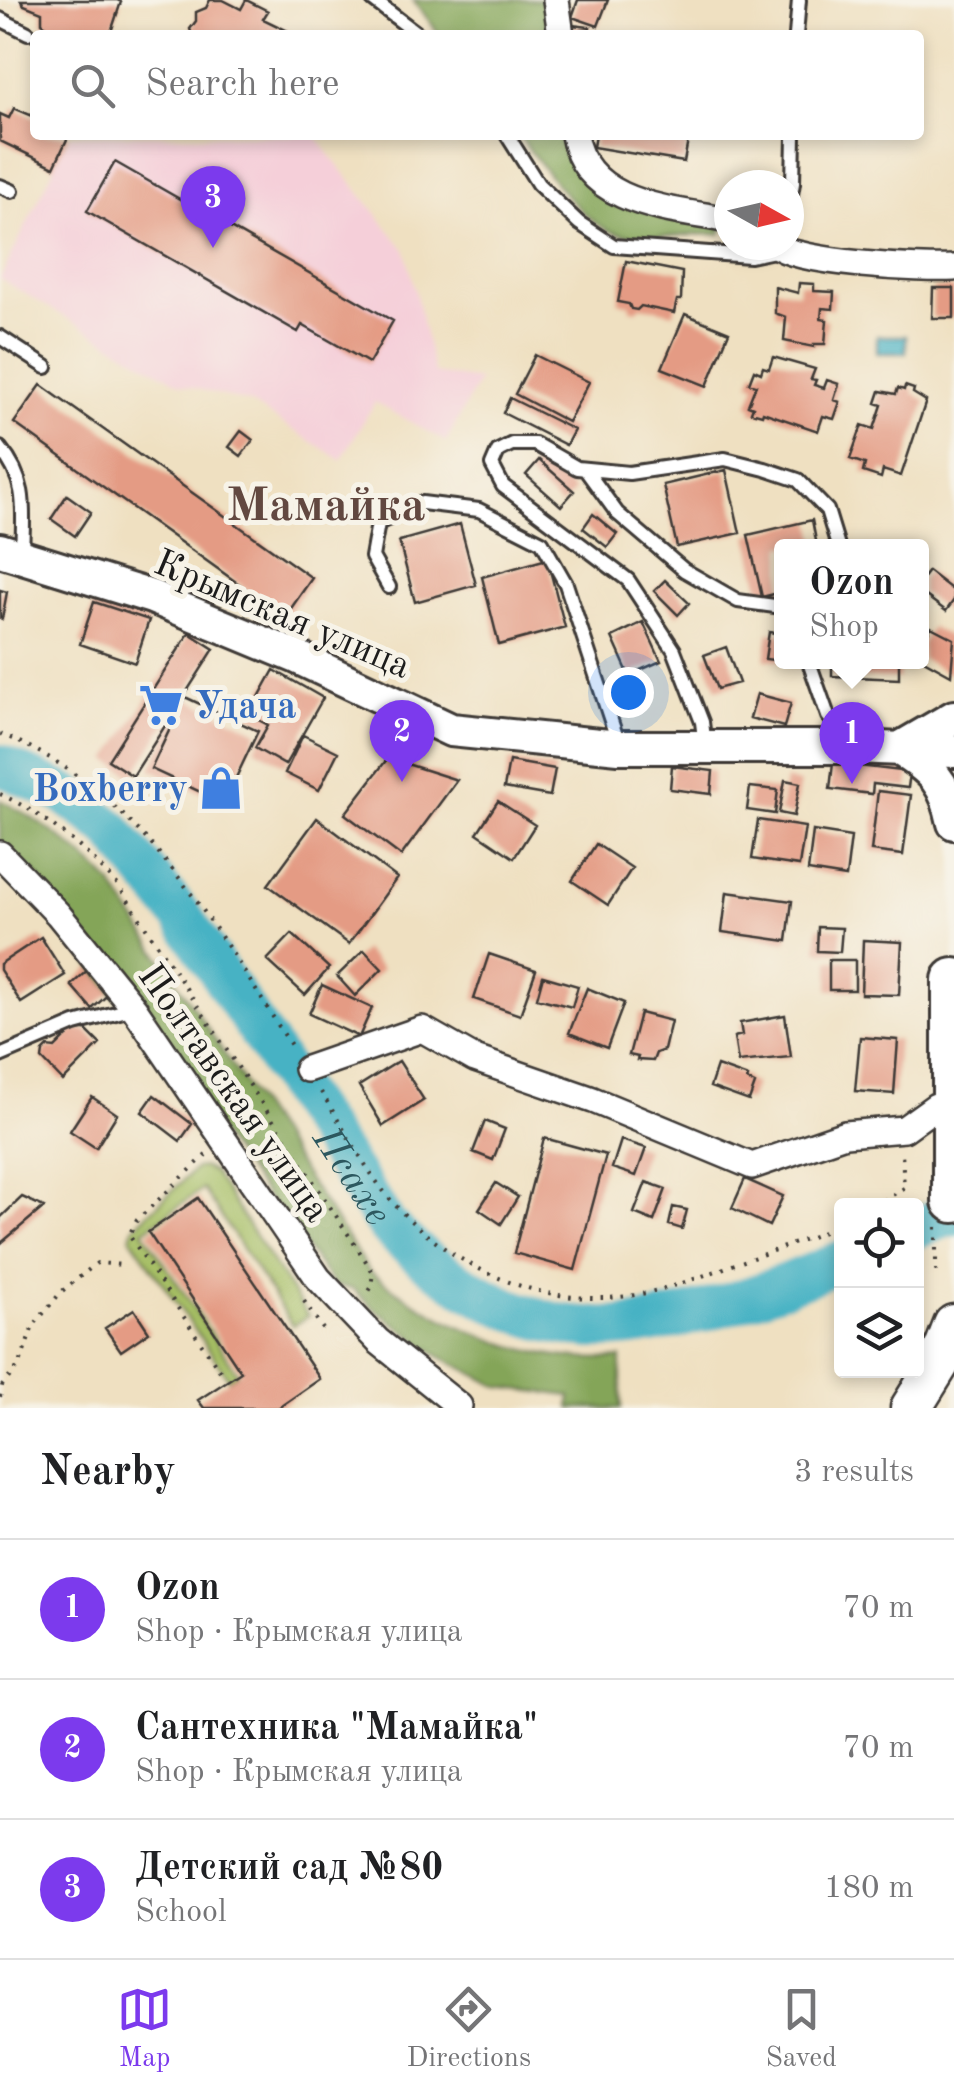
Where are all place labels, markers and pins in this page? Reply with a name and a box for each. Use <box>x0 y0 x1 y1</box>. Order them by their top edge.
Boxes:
pin: 3 <box>180 166 246 248</box>
supermarket icon: Удача <box>137 681 185 729</box>
place label: Удача <box>194 689 297 727</box>
pin: 2 <box>370 700 434 782</box>
pin: 1 <box>820 702 884 784</box>
shop icon: Boxberry <box>197 764 245 812</box>
place label: Boxberry <box>32 772 188 810</box>

